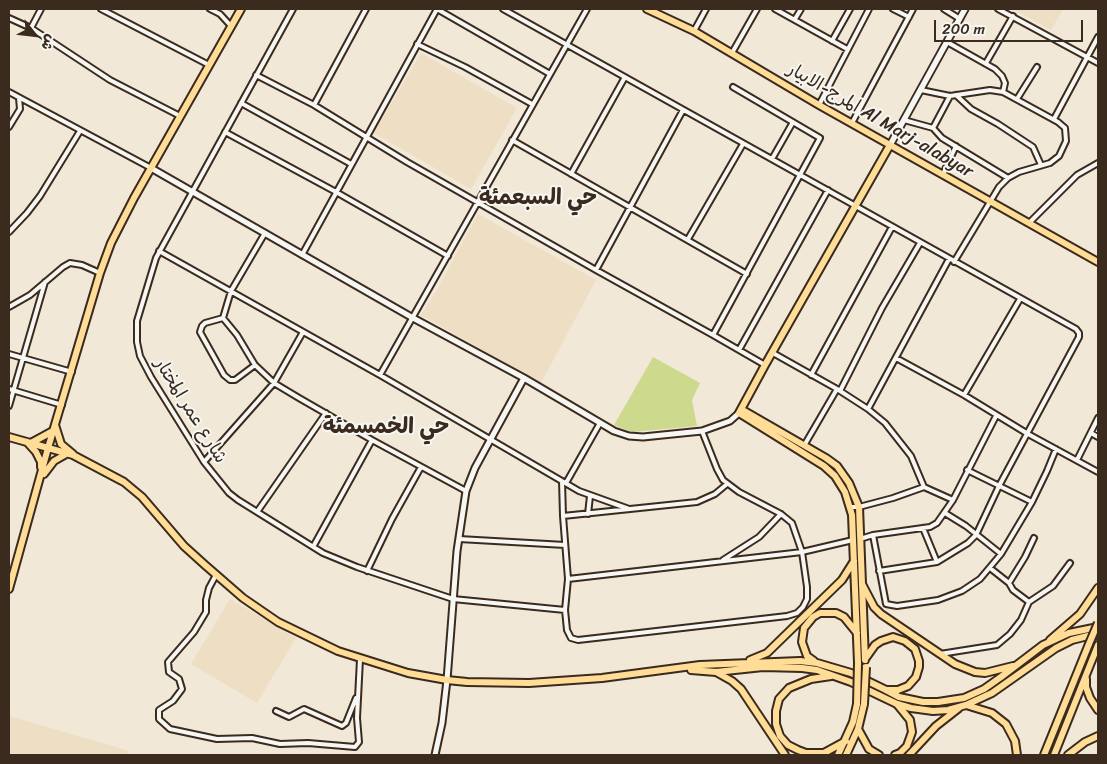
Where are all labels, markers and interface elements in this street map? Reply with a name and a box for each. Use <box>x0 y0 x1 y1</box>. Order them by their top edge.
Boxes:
north arrow <box>10 10 60 60</box>
scale bar <box>937 10 1086 42</box>
text: 200 m <box>942 16 985 42</box>
text: ش <box>34 30 63 55</box>
street label: المرج-الابيار Al Marj-alabyar <box>783 59 977 183</box>
district label: حي السبعمئة <box>479 185 597 211</box>
street label: شارع عمر المختار <box>149 354 231 468</box>
district label: حي الخمسمئة <box>323 414 449 440</box>

